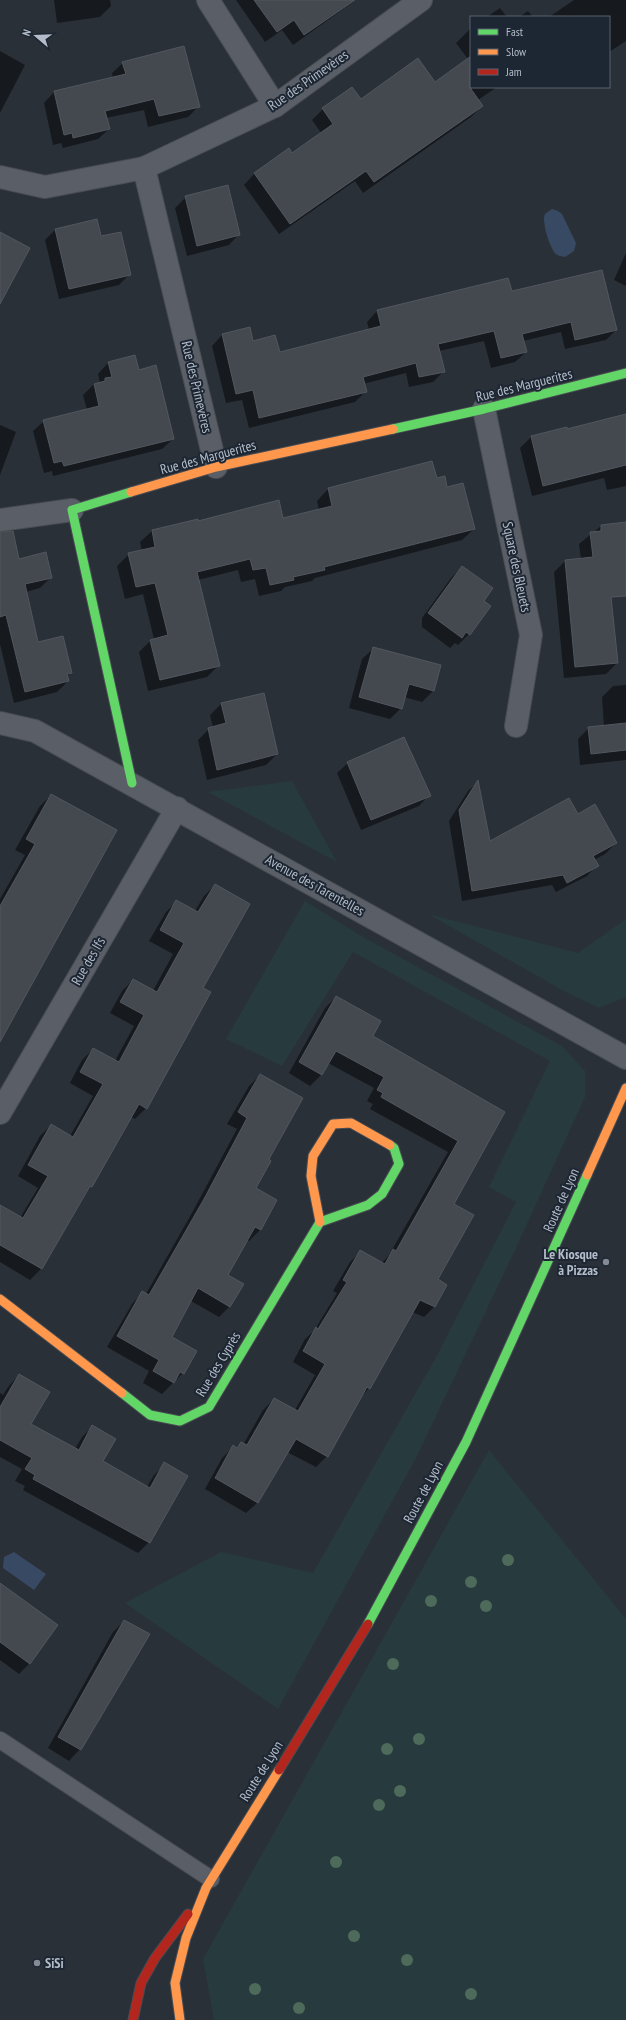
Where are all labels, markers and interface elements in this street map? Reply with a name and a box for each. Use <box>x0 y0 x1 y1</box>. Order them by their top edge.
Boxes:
north arrow <box>16 16 56 56</box>
legend <box>470 16 610 88</box>
text: Fast <box>506 24 524 39</box>
text: N <box>19 28 34 38</box>
text: Slow <box>506 44 527 59</box>
street label: Rue des Primevères <box>264 45 352 114</box>
text: Jam <box>505 64 522 79</box>
street label: Rue des Primevères <box>178 339 216 435</box>
street label: Rue des Marguerites <box>474 364 574 406</box>
street label: Rue des Marguerites <box>158 435 258 478</box>
street label: Square des Bleuets <box>499 520 535 614</box>
street label: Avenue des Tarentelles <box>262 850 368 920</box>
street label: Rue des Ifs <box>67 933 109 988</box>
street label: Route de Lyon <box>539 1165 583 1235</box>
place label: Le Kiosque à Pizzas <box>544 1245 598 1279</box>
marker: Le Kiosque à Pizzas <box>601 1257 611 1267</box>
street label: Rue des Cyprès <box>192 1328 245 1400</box>
street label: Route de Lyon <box>399 1458 447 1526</box>
street label: Route de Lyon <box>235 1737 287 1805</box>
place label: SiSi <box>45 1954 64 1972</box>
marker: SiSi <box>32 1958 42 1968</box>

